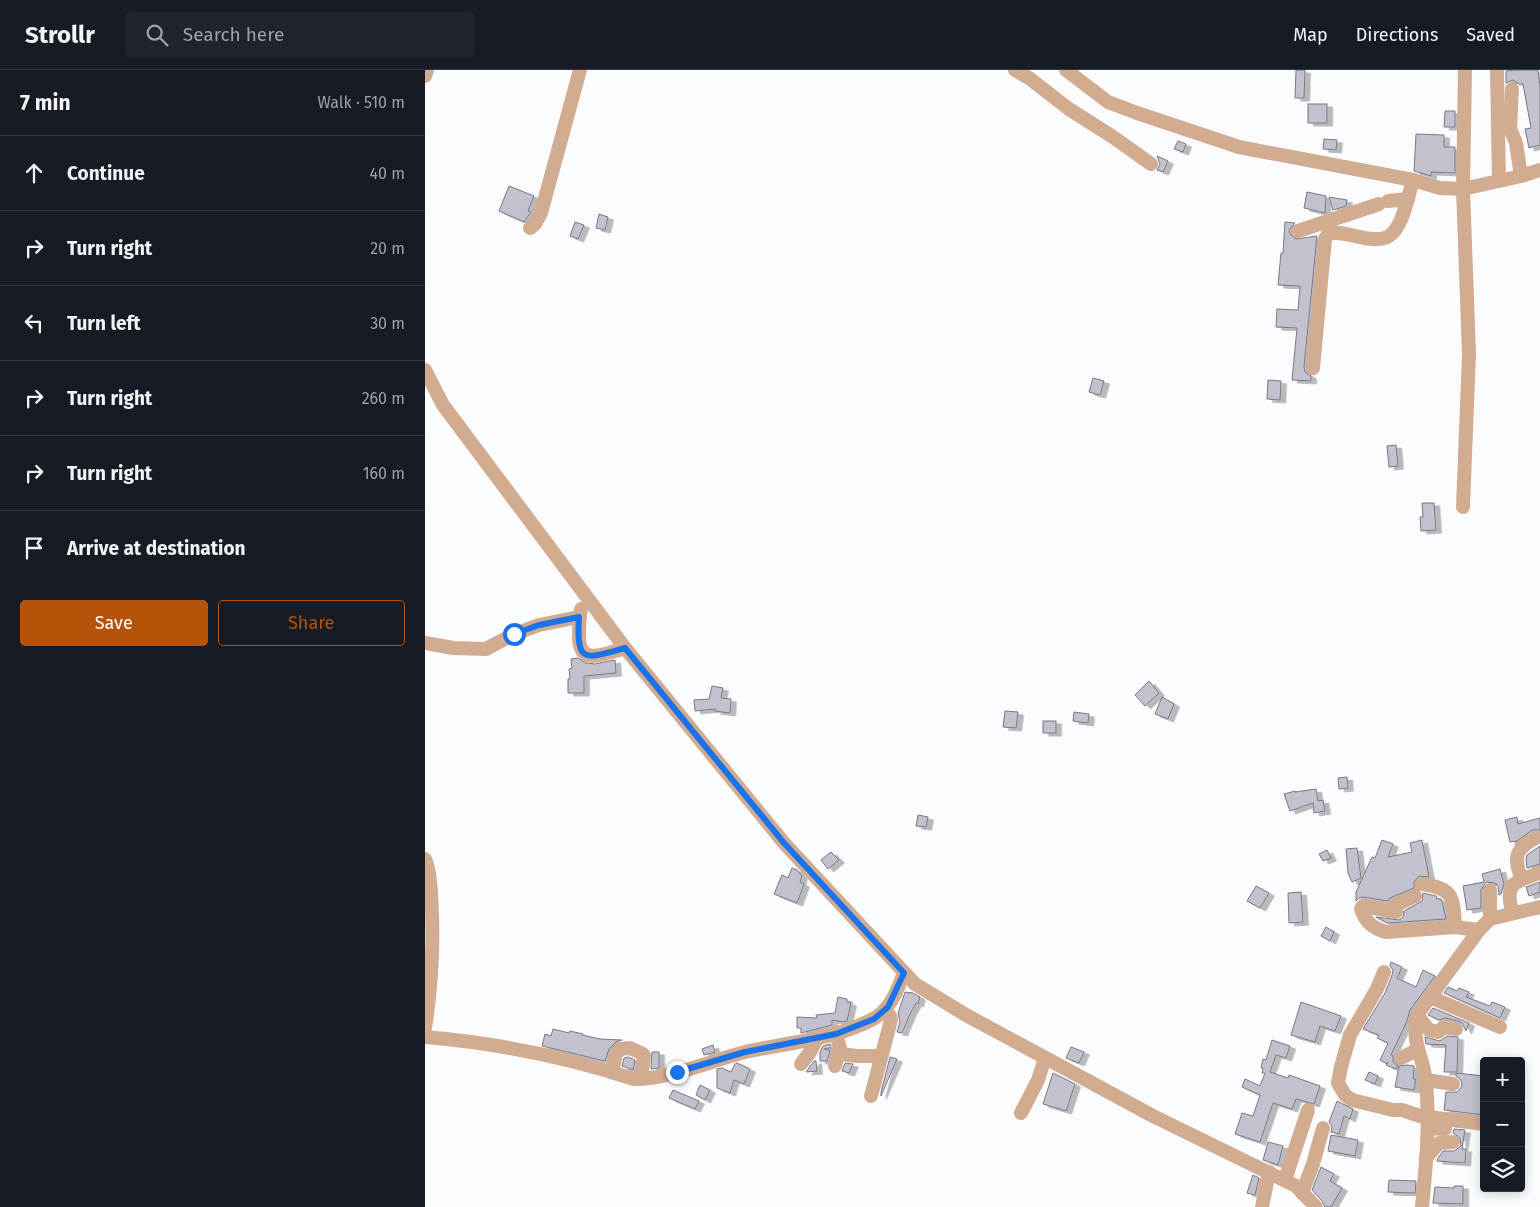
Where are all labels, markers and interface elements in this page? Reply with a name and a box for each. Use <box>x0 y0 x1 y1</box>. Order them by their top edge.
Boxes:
search box <box>125 12 475 57</box>
text: Strollr <box>25 21 95 49</box>
icon: search <box>143 21 171 49</box>
text: Search here <box>183 23 284 46</box>
text: Map <box>1293 24 1328 46</box>
text: Directions <box>1356 24 1438 46</box>
text: Saved <box>1466 24 1515 46</box>
text: 7 min <box>20 90 71 116</box>
text: Walk · 510 m <box>318 93 405 112</box>
icon: ahead <box>20 159 48 187</box>
text: Continue <box>67 162 145 185</box>
text: 40 m <box>370 164 405 183</box>
icon: right <box>20 234 48 262</box>
text: Turn right <box>67 237 152 260</box>
text: 20 m <box>370 239 405 258</box>
icon: left <box>20 309 48 337</box>
text: Turn left <box>67 312 141 335</box>
text: 30 m <box>370 314 405 333</box>
icon: right <box>20 384 48 412</box>
text: Turn right <box>67 387 152 410</box>
text: 260 m <box>362 389 405 408</box>
icon: right <box>20 459 48 487</box>
text: Turn right <box>67 462 152 485</box>
text: 160 m <box>363 464 405 483</box>
icon: arrive <box>20 534 48 562</box>
text: Arrive at destination <box>67 537 246 560</box>
button: Save <box>20 600 208 646</box>
button: Share <box>218 600 405 646</box>
route start <box>503 623 526 646</box>
map controls <box>1480 1057 1525 1192</box>
button: + <box>1480 1057 1525 1102</box>
route end <box>666 1061 689 1084</box>
button: − <box>1480 1102 1525 1147</box>
button: layers <box>1480 1147 1525 1192</box>

